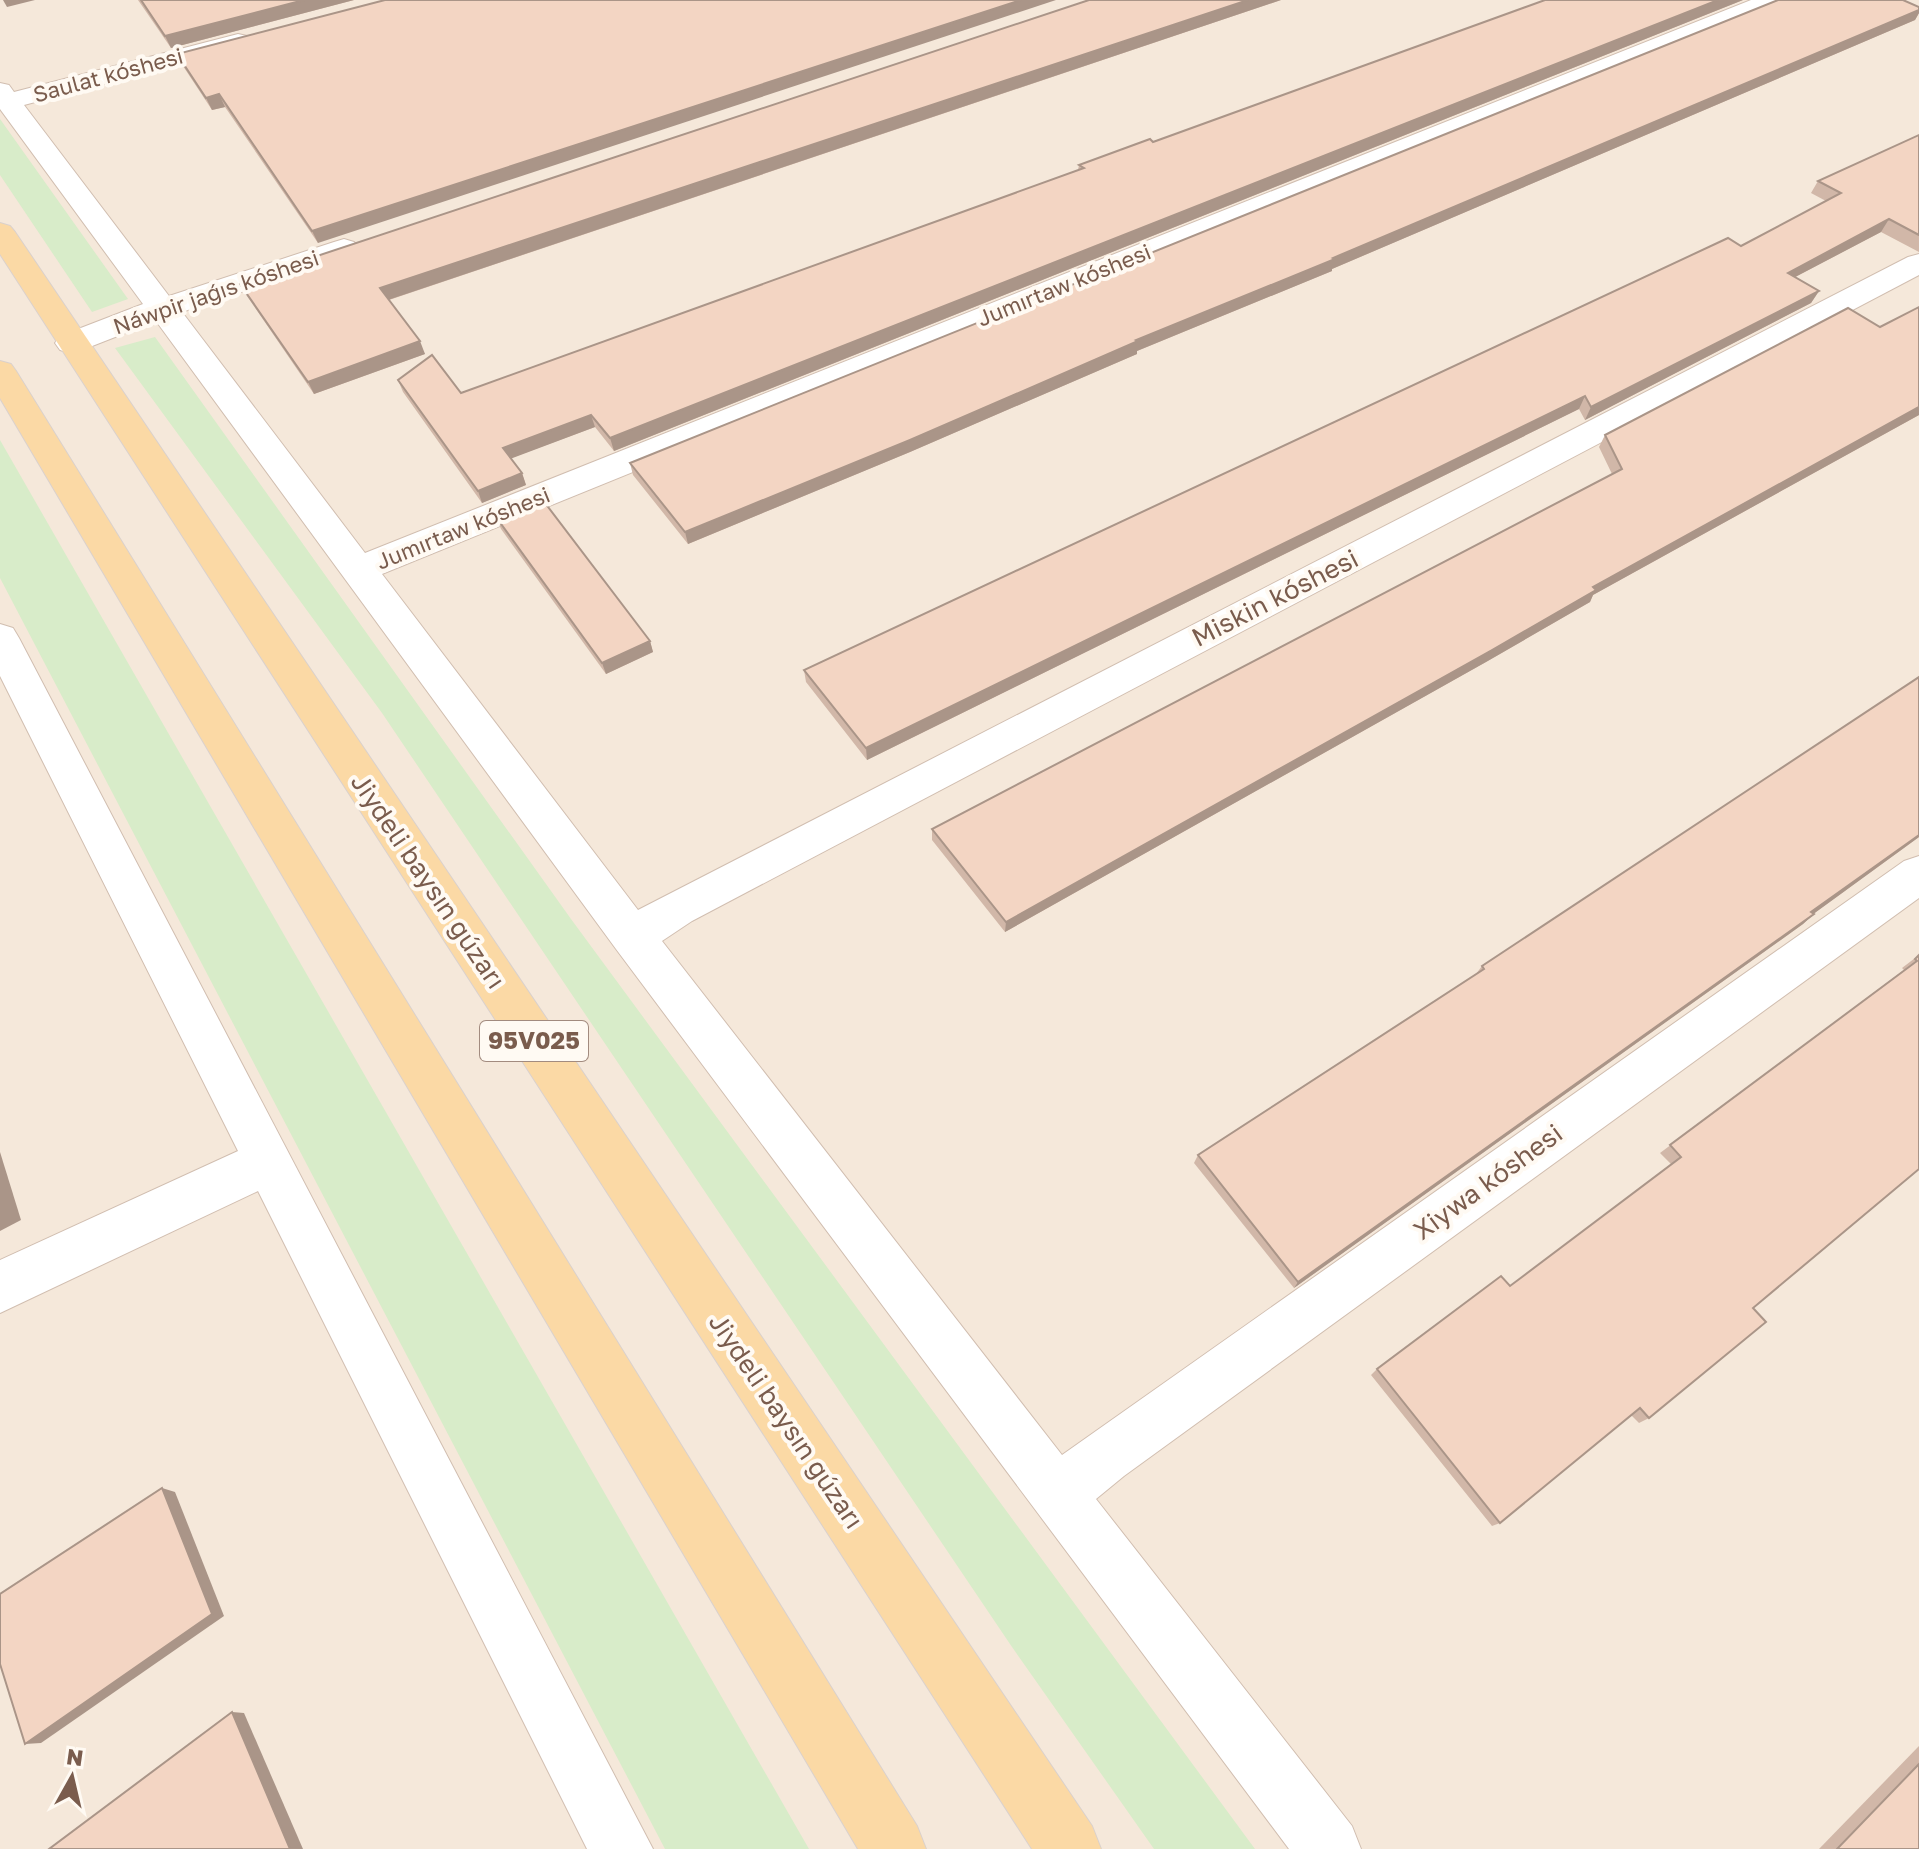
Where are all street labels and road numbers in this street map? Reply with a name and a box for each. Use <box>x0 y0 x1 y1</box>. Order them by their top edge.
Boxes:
street label: Saulat kóshesi <box>30 42 186 107</box>
street label: Jumırtaw kóshesi <box>973 237 1155 332</box>
street label: Náwpir jaǵıs kóshesi <box>109 244 322 339</box>
street label: Jumırtaw kóshesi <box>372 480 554 575</box>
street label: Miskin kóshesi <box>1186 542 1363 653</box>
street label: Jiydeli baysın gúzarı <box>345 767 512 994</box>
road number: 95V025 <box>480 1021 588 1061</box>
street label: Xiywa kóshesi <box>1407 1117 1568 1246</box>
street label: Jiydeli baysın gúzarı <box>703 1307 870 1534</box>

